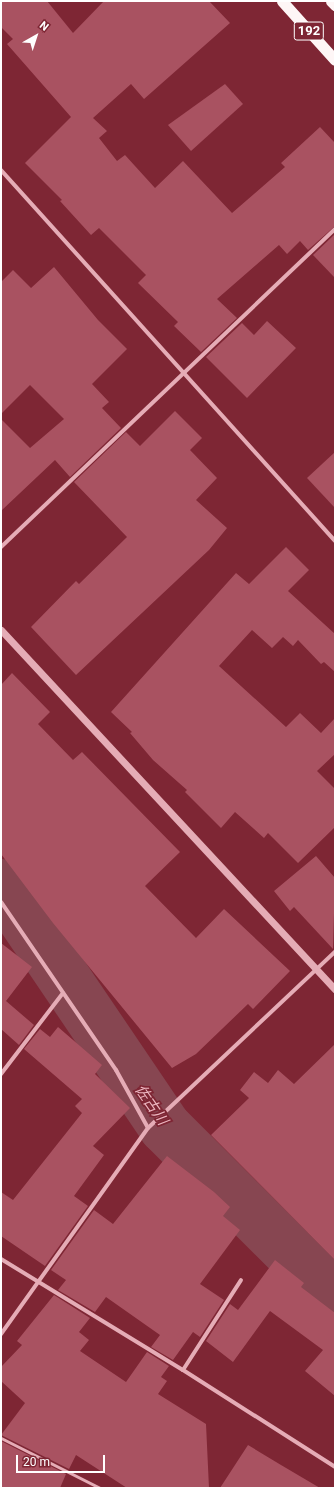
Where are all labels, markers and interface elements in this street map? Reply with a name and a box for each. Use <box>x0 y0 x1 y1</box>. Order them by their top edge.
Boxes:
north arrow <box>16 16 56 56</box>
text: N <box>37 19 51 34</box>
road number: 192 <box>293 20 325 42</box>
water label: 佐古川 <box>131 1081 171 1129</box>
scale bar <box>18 1447 107 1473</box>
text: 20 m <box>23 1455 50 1469</box>

